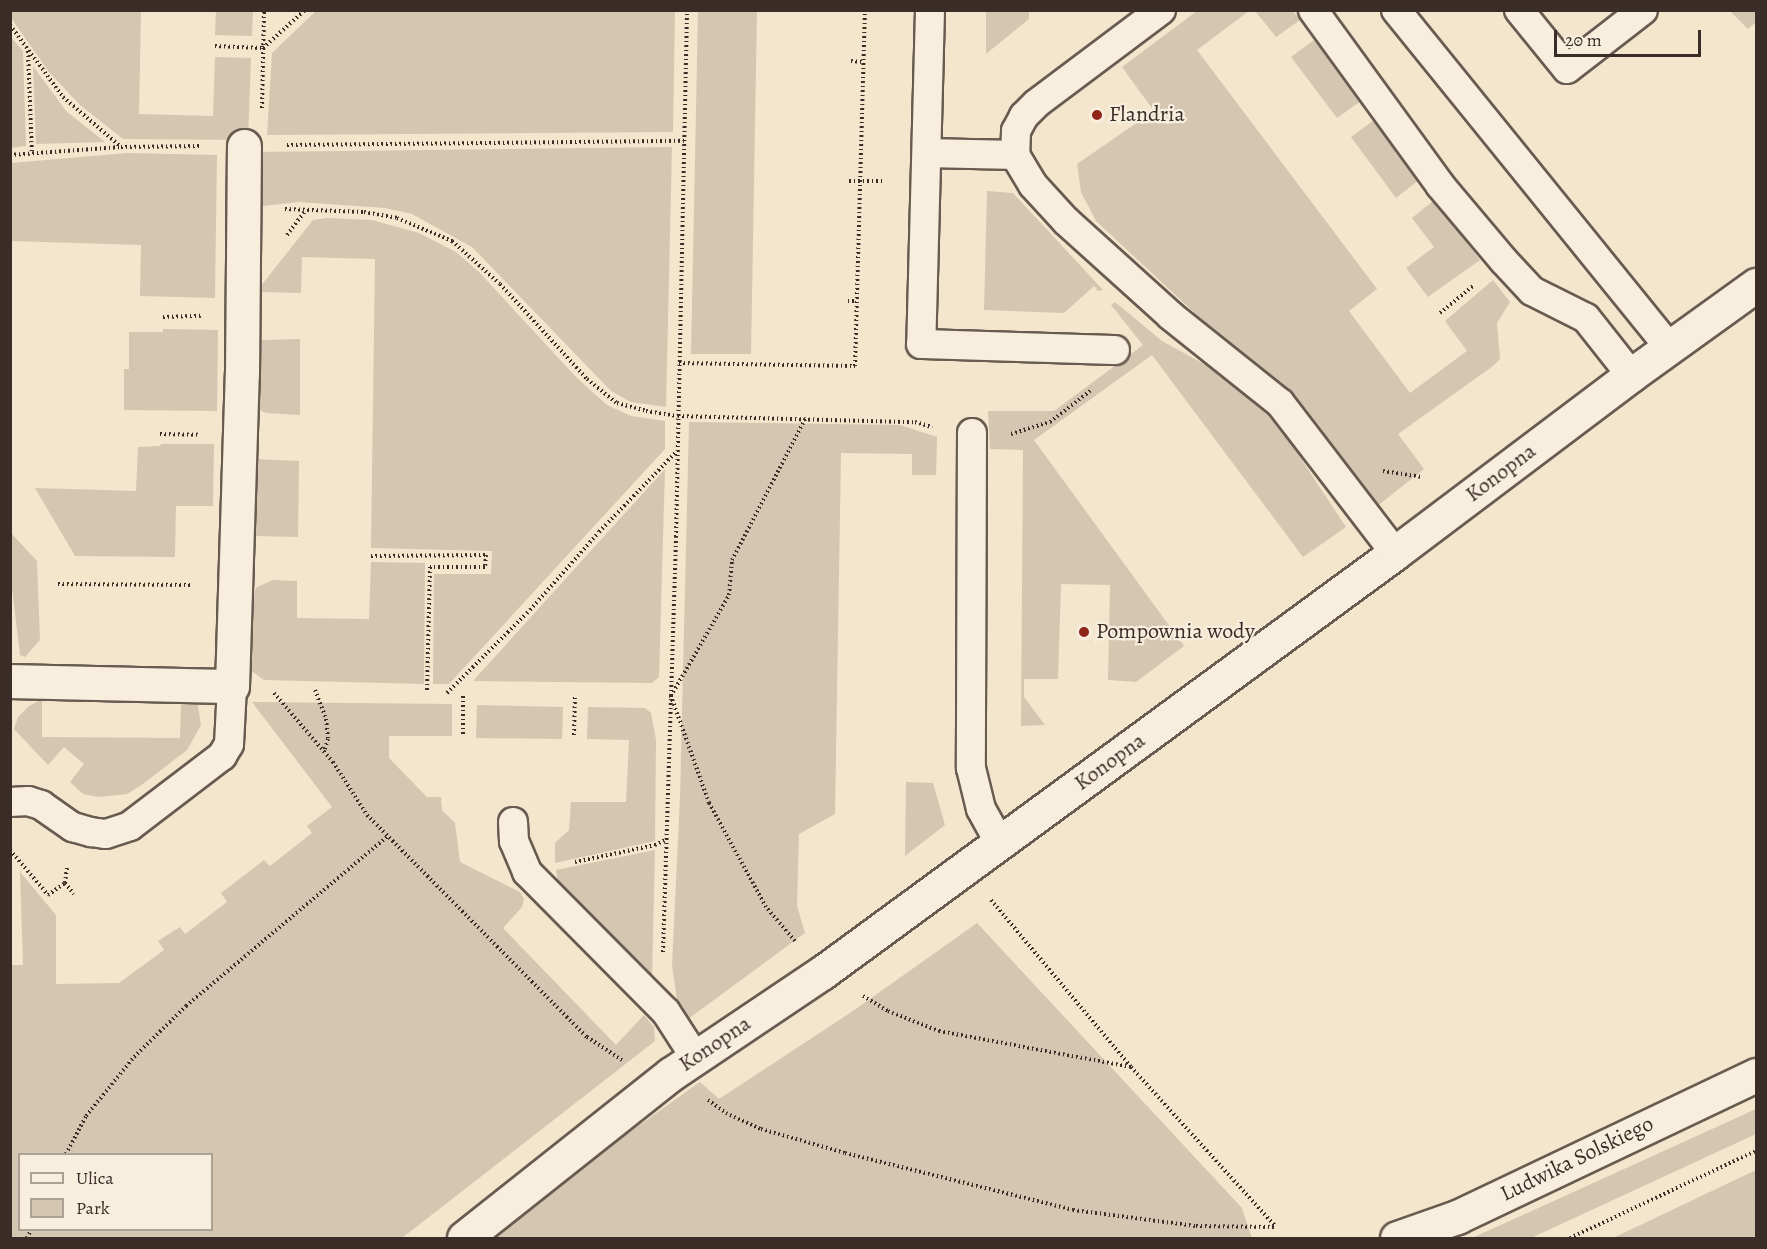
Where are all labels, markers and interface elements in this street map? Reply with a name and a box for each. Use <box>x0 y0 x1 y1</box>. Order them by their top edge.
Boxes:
scale bar <box>1557 18 1704 56</box>
text: 20 m <box>1565 28 1602 52</box>
place label: Flandria <box>1109 102 1185 128</box>
marker: Flandria <box>1090 108 1104 122</box>
street label: Konopna <box>1461 438 1541 508</box>
place label: Pompownia wody <box>1096 619 1255 645</box>
marker: Pompownia wody <box>1077 625 1091 639</box>
street label: Konopna <box>1069 728 1151 796</box>
street label: Konopna <box>674 1010 756 1078</box>
street label: Ludwika Solskiego <box>1496 1111 1658 1207</box>
legend <box>18 1153 213 1231</box>
text: Ulica <box>76 1166 114 1190</box>
text: Park <box>76 1196 110 1220</box>

